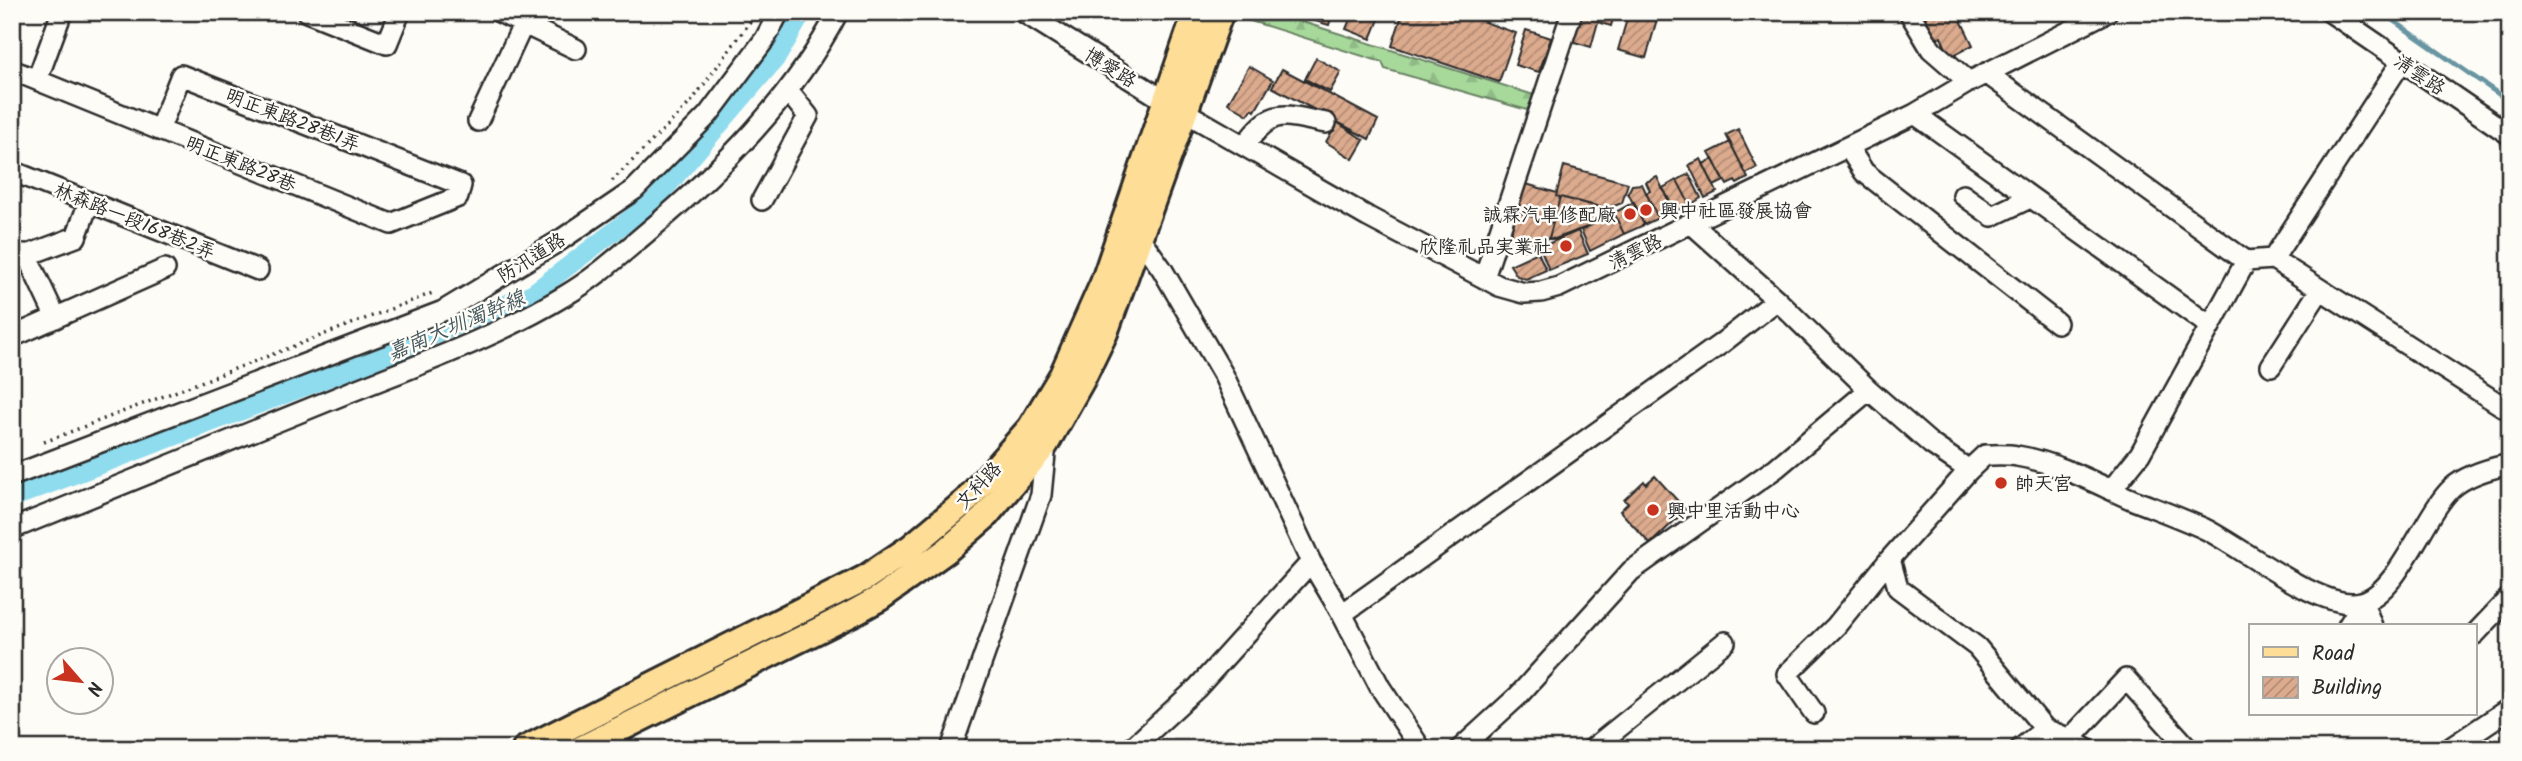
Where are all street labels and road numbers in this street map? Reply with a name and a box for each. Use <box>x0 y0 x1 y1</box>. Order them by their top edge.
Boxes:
street label: 博愛路 <box>1078 41 1142 97</box>
street label: 清雲路 <box>2387 47 2451 104</box>
street label: 明正東路28巷1弄 <box>220 81 364 160</box>
street label: 明正東路28巷 <box>180 129 300 201</box>
street label: 林森路一段168巷2弄 <box>49 176 220 268</box>
street label: 防汛道路 <box>492 226 572 292</box>
street label: 清雲路 <box>1604 227 1668 279</box>
street label: 文科路 <box>949 455 1010 517</box>

